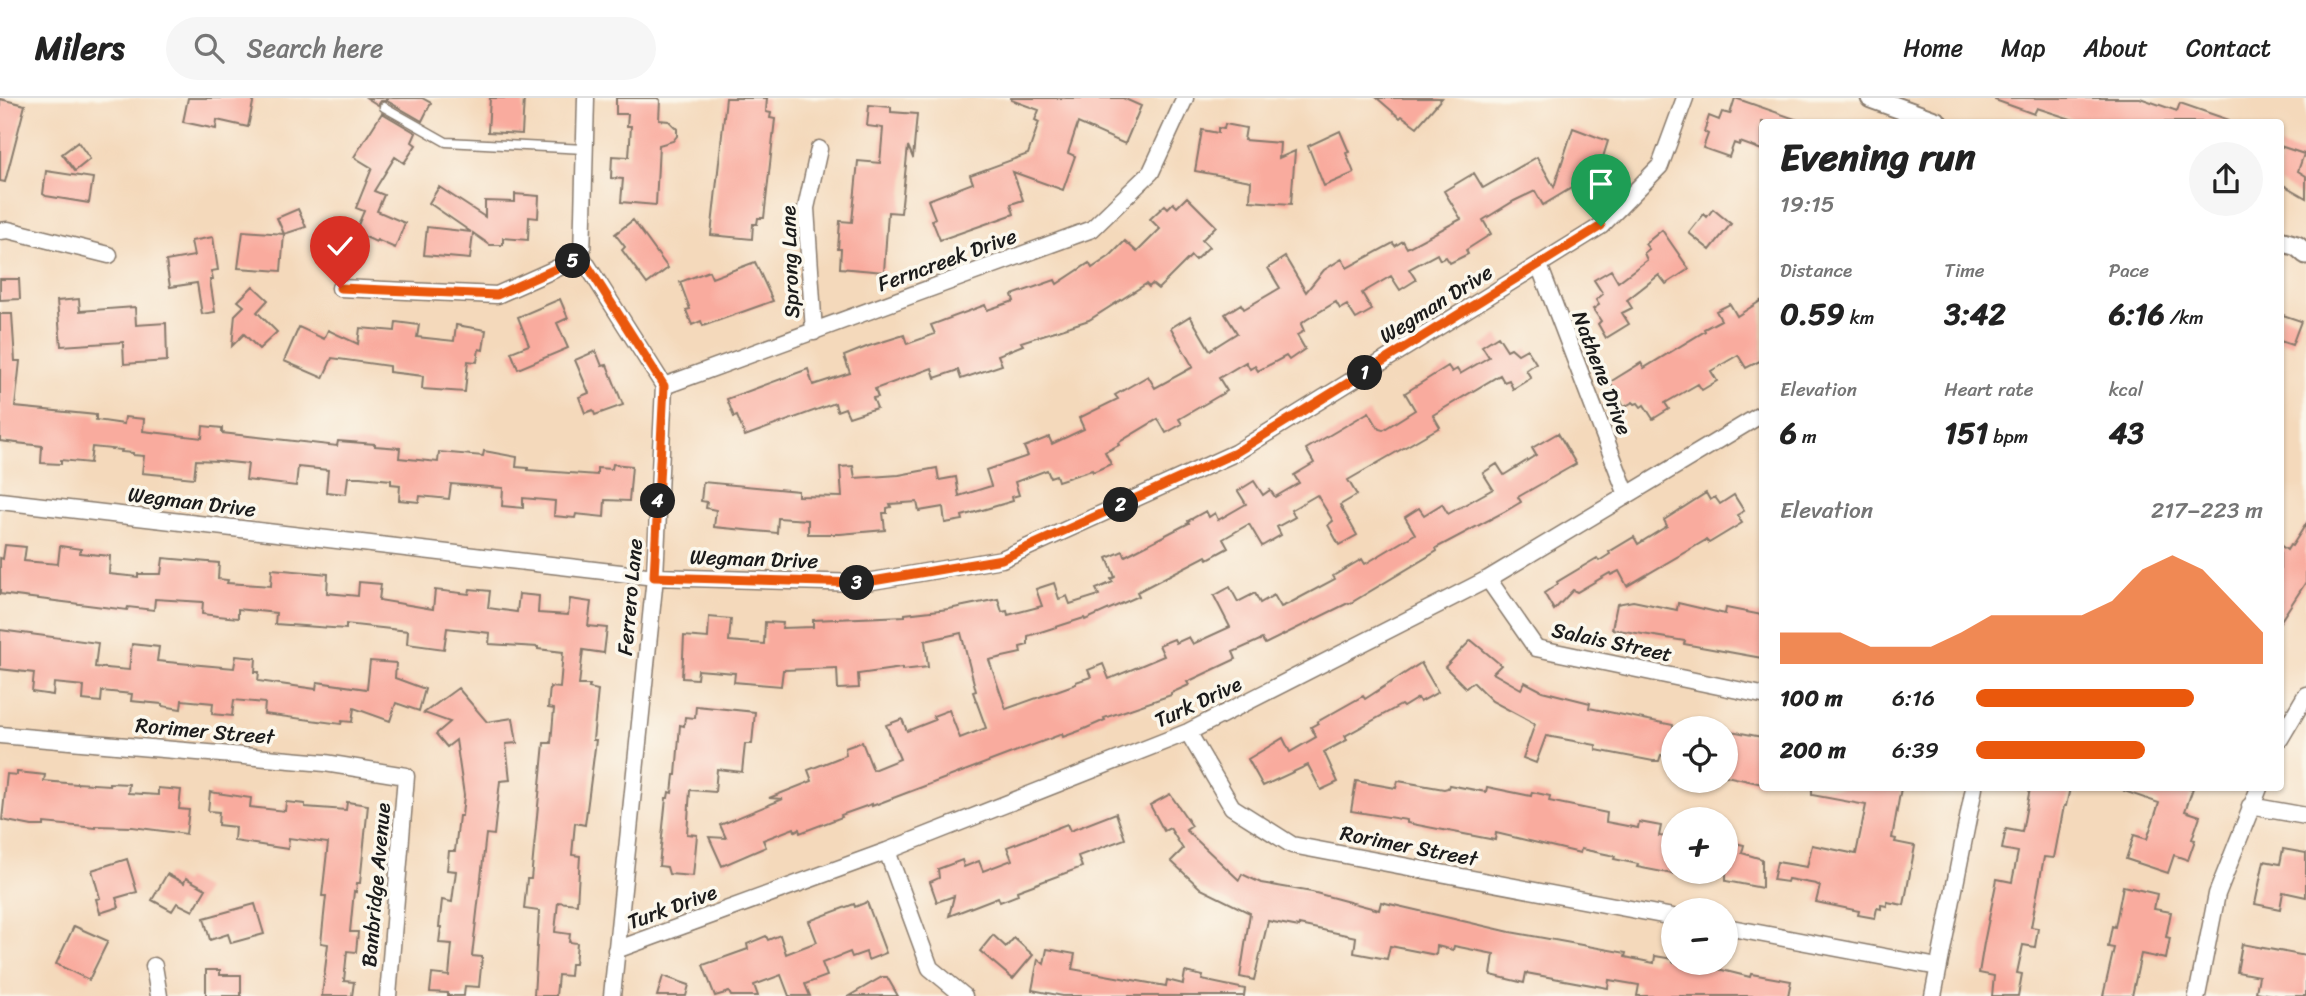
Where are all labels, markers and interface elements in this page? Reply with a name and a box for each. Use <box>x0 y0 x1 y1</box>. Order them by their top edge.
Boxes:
search box <box>166 17 656 80</box>
text: Milers <box>35 19 124 77</box>
text: Search here <box>246 25 383 71</box>
text: Home <box>1903 27 1963 69</box>
text: Map <box>2001 27 2045 69</box>
text: About <box>2083 27 2148 69</box>
text: Contact <box>2186 27 2271 69</box>
icon: search <box>190 29 228 67</box>
text: Evening run <box>1780 124 1976 191</box>
button: share <box>2189 142 2263 216</box>
pin <box>1571 154 1631 226</box>
icon: arrive <box>1582 165 1620 203</box>
text: 19:15 <box>1780 184 1835 225</box>
street label: Sprong Lane <box>769 205 811 319</box>
pin <box>310 216 370 288</box>
street label: Ferncreek Drive <box>872 217 1022 303</box>
icon: check <box>321 227 359 265</box>
pin: 5 <box>556 244 590 278</box>
text: 5 <box>567 244 578 277</box>
street label: Wegman Drive <box>1371 254 1501 354</box>
text: Distance <box>1780 254 1852 287</box>
text: Time <box>1944 254 1985 287</box>
text: Pace <box>2109 254 2149 287</box>
text: 0.59 <box>1780 287 1845 341</box>
text: 3:42 <box>1944 287 2006 341</box>
text: 6:16 <box>2109 287 2165 341</box>
text: km <box>1845 301 1874 334</box>
text: /km <box>2165 301 2204 334</box>
street label: Nathene Drive <box>1561 305 1643 441</box>
pin: 1 <box>1348 356 1382 390</box>
text: 1 <box>1360 356 1369 389</box>
text: Elevation <box>1780 373 1857 406</box>
text: Heart rate <box>1944 373 2034 406</box>
text: kcal <box>2109 373 2143 406</box>
text: 6 <box>1780 406 1797 460</box>
text: 151 <box>1944 406 1988 460</box>
text: 43 <box>2109 406 2144 460</box>
text: m <box>1797 420 1817 453</box>
text: bpm <box>1988 420 2028 453</box>
street label: Wegman Drive <box>126 475 258 529</box>
pin: 4 <box>640 484 676 518</box>
text: 4 <box>652 484 663 517</box>
pin: 2 <box>1104 488 1138 522</box>
text: 2 <box>1115 488 1126 521</box>
text: Elevation <box>1780 490 1873 531</box>
text: 217–223 m <box>2151 490 2263 531</box>
street label: Ferrero Lane <box>606 537 654 657</box>
street label: Wegman Drive <box>689 538 819 580</box>
pin: 3 <box>840 566 874 601</box>
text: 3 <box>851 566 862 599</box>
street label: Salais Street <box>1548 611 1676 673</box>
street label: Turk Drive <box>1148 665 1248 739</box>
text: 100 m <box>1780 678 1843 719</box>
text: 6:16 <box>1892 678 1935 719</box>
street label: Rorimer Street <box>134 706 278 756</box>
map controls <box>1661 716 1738 975</box>
button: locate <box>1661 716 1738 793</box>
text: 200 m <box>1780 730 1846 771</box>
text: 6:39 <box>1892 730 1939 771</box>
street label: Banbridge Avenue <box>350 801 402 969</box>
button: + <box>1661 807 1738 884</box>
street label: Rorimer Street <box>1337 814 1482 878</box>
street label: Turk Drive <box>622 873 722 941</box>
button: − <box>1661 898 1738 975</box>

